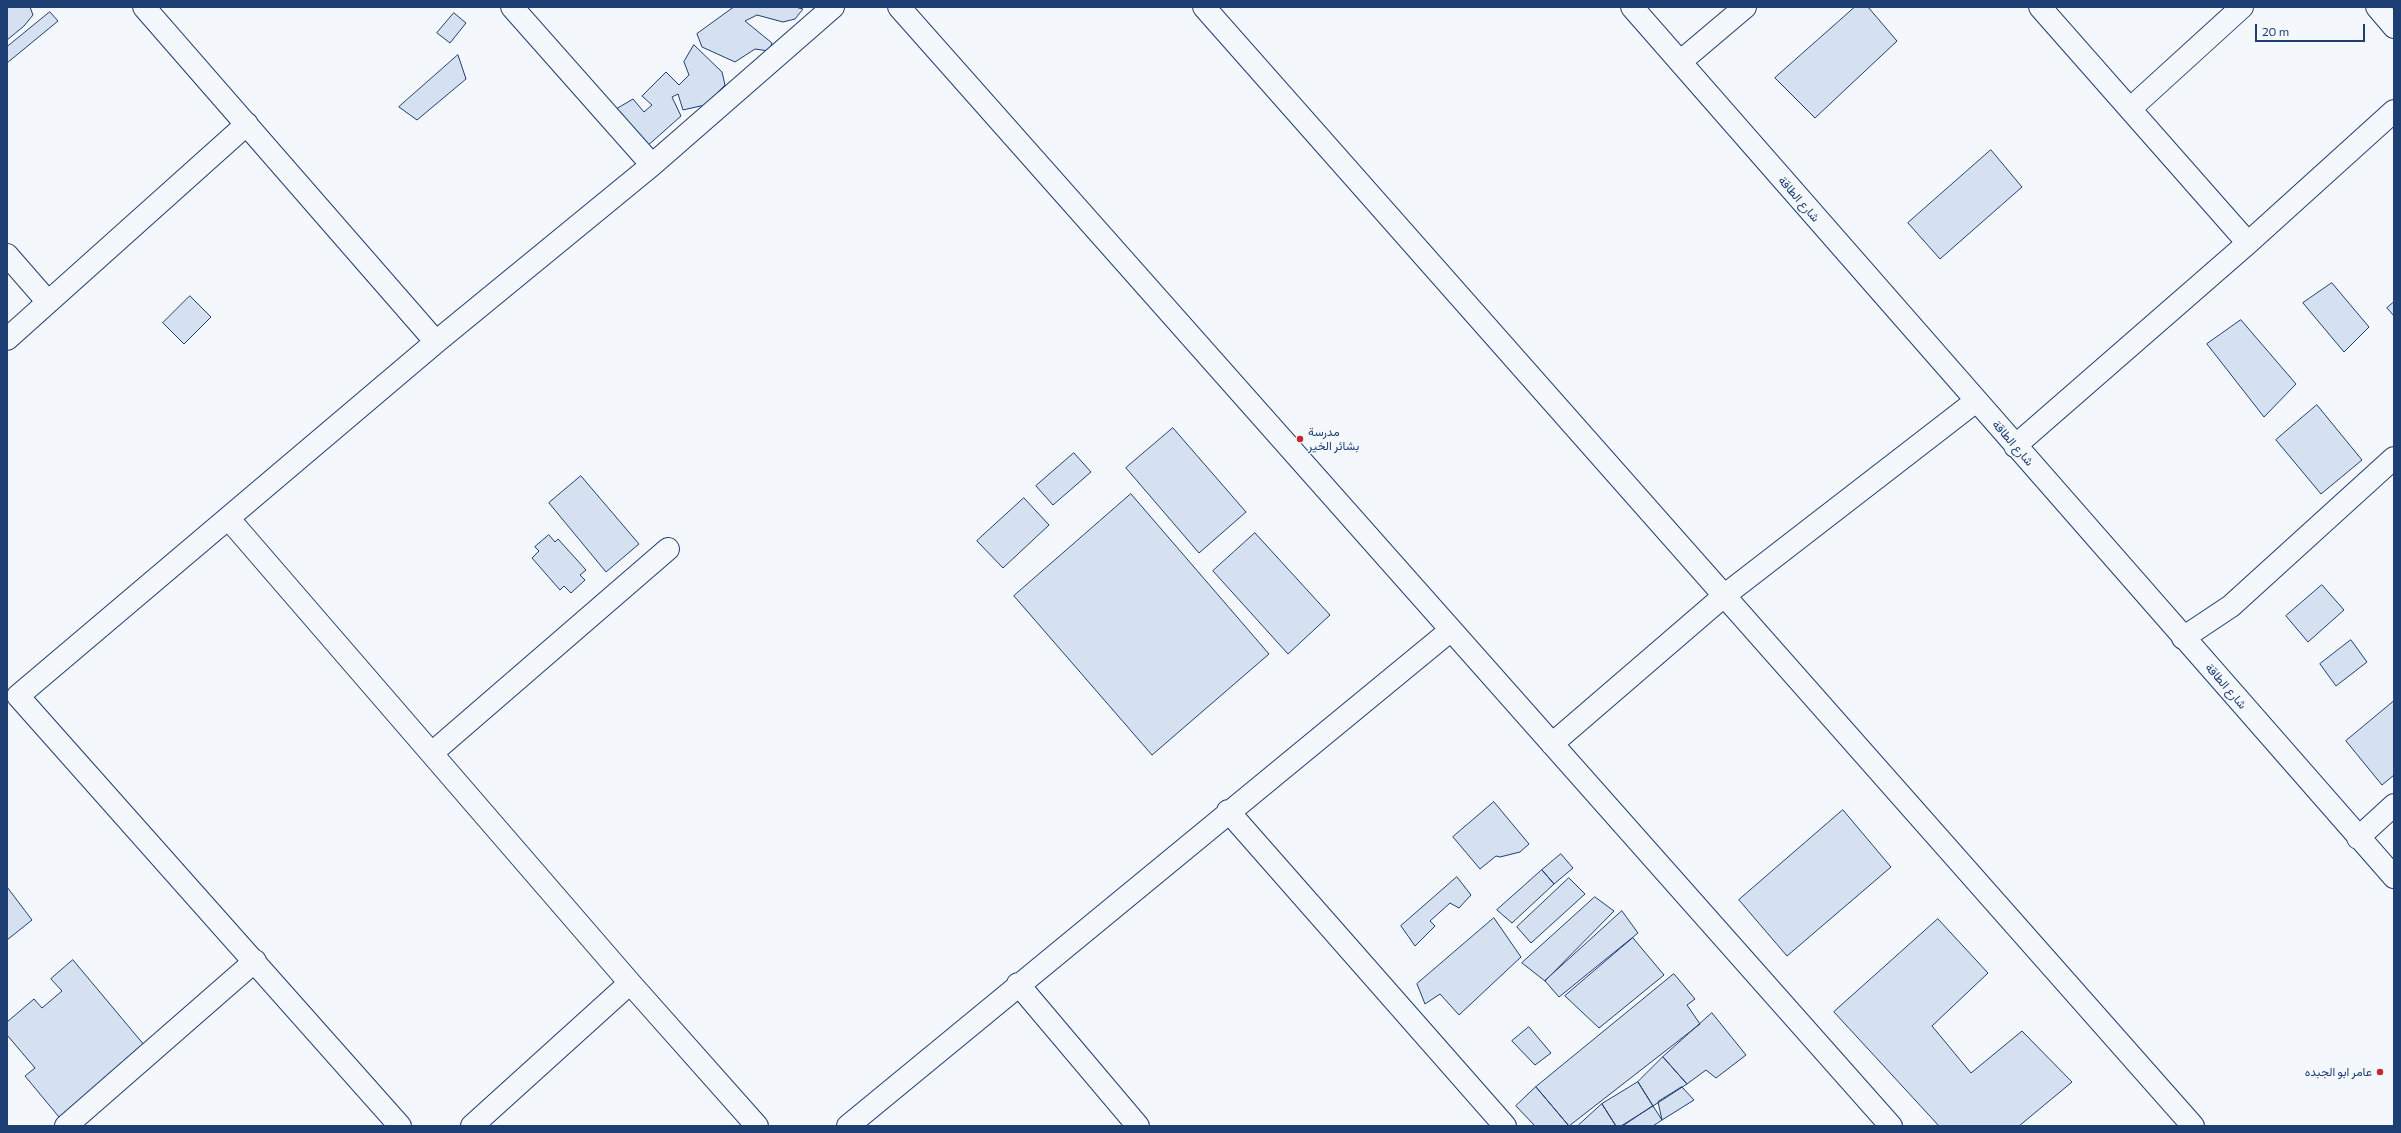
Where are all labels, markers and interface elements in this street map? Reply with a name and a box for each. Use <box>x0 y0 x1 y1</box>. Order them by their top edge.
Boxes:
scale bar <box>2257 16 2367 42</box>
text: 20 m <box>2262 24 2289 38</box>
street label: شارع الطاقة <box>1775 173 1823 225</box>
street label: شارع الطاقة <box>1989 417 2037 469</box>
place label: مدرسة بشائر الخير <box>1308 425 1359 453</box>
marker: مدرسة بشائر الخير <box>1295 434 1305 444</box>
street label: شارع الطاقة <box>2202 660 2250 712</box>
place label: عامر ابو الجبده <box>2305 1065 2372 1079</box>
marker: عامر ابو الجبده <box>2375 1067 2385 1077</box>

